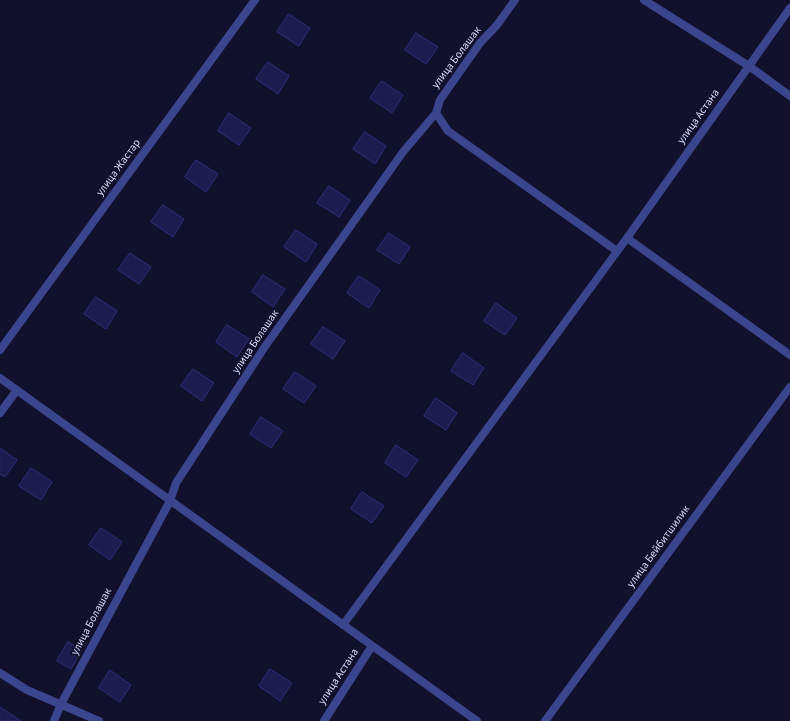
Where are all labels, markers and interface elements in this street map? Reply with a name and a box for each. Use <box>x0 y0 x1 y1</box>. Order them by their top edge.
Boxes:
street label: улица Болашак <box>429 24 485 92</box>
street label: улица Астана <box>675 87 723 147</box>
street label: улица Жастар <box>94 137 144 199</box>
street label: улица Болашак <box>230 308 282 376</box>
street label: улица Бейбитшилик <box>625 503 693 591</box>
street label: улица Болашак <box>69 586 115 658</box>
street label: улица Астана <box>316 647 362 707</box>

